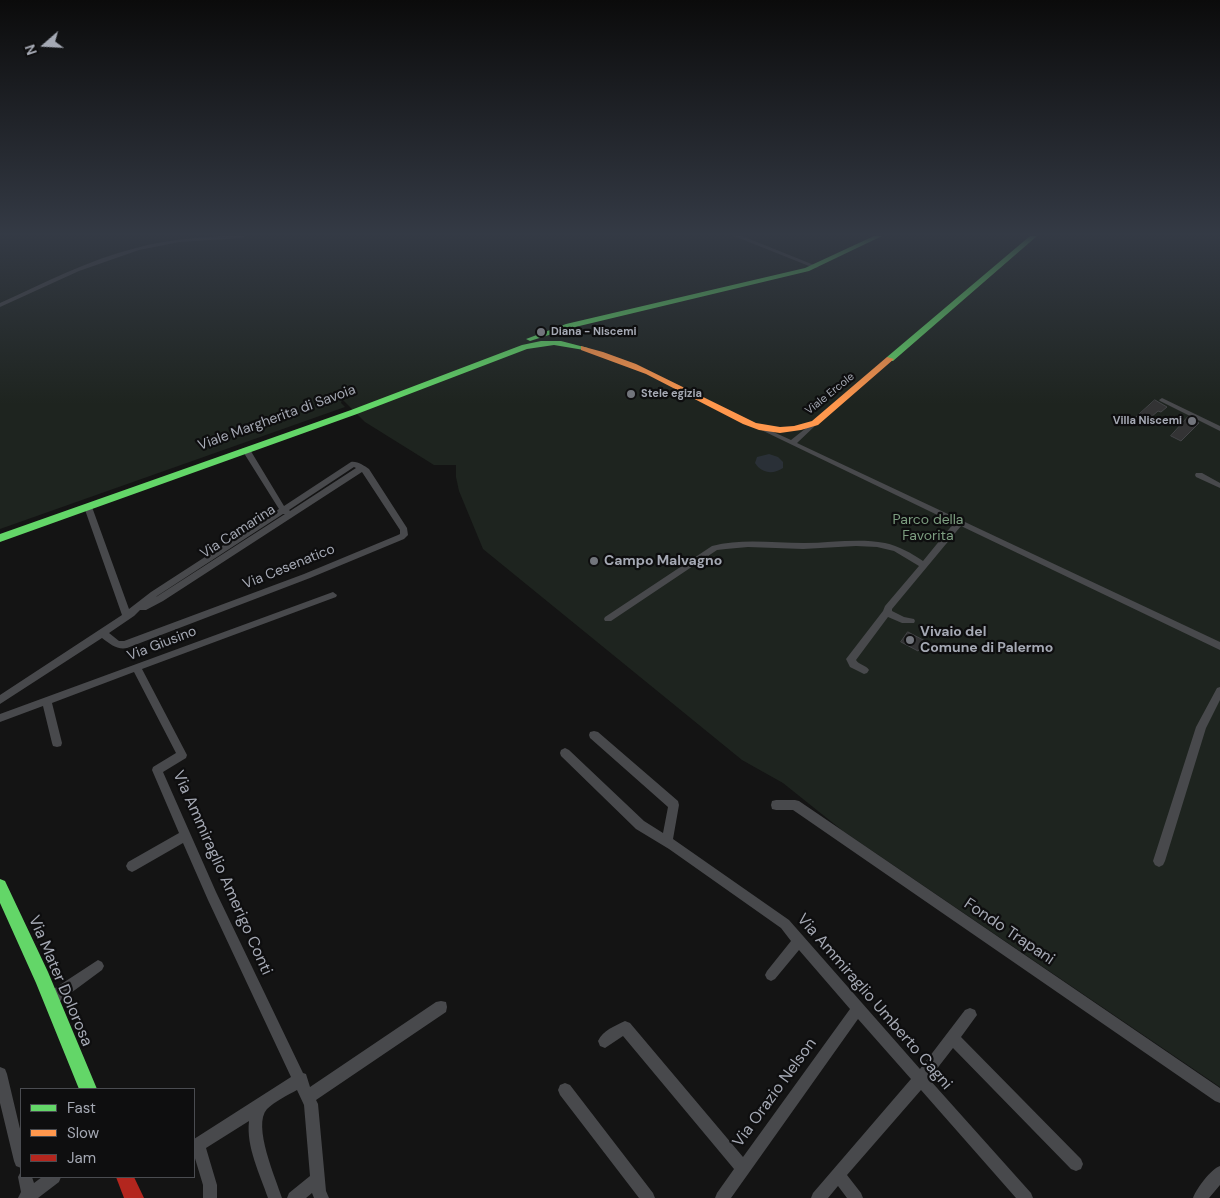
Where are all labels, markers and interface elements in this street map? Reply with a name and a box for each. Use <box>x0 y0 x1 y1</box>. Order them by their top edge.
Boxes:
north arrow <box>20 20 70 70</box>
text: N <box>21 42 41 58</box>
place label: Diana - Niscemi <box>551 325 637 339</box>
marker: Diana - Niscemi <box>535 326 547 338</box>
street label: Viale Ercole <box>803 370 857 418</box>
street label: Viale Margherita di Savoia <box>196 382 358 454</box>
place label: Stele egizia <box>641 387 702 401</box>
marker: Stele egizia <box>625 388 637 400</box>
place label: Villa Niscemi <box>1113 414 1182 428</box>
marker: Villa Niscemi <box>1186 415 1198 427</box>
street label: Via Camarina <box>197 502 279 562</box>
park label: Parco della Favorita <box>893 512 963 544</box>
street label: Via Cesenatico <box>241 541 337 593</box>
place label: Campo Malvagno <box>604 553 722 569</box>
marker: Campo Malvagno <box>588 555 600 567</box>
street label: Via Giusino <box>125 623 199 665</box>
place label: Vivaio del Comune di Palermo <box>920 624 1053 656</box>
marker: Vivaio del Comune di Palermo <box>904 634 916 646</box>
street label: Via Ammiraglio Amerigo Conti <box>168 768 276 978</box>
street label: Fondo Trapani <box>960 895 1058 969</box>
street label: Via Ammiraglio Umberto Cagni <box>792 910 956 1094</box>
street label: Via Mater Dolorosa <box>24 913 96 1049</box>
street label: Via Orazio Nelson <box>729 1035 821 1151</box>
legend <box>20 1088 195 1178</box>
text: Fast <box>67 1098 96 1118</box>
text: Slow <box>67 1123 99 1143</box>
text: Jam <box>67 1148 96 1168</box>

